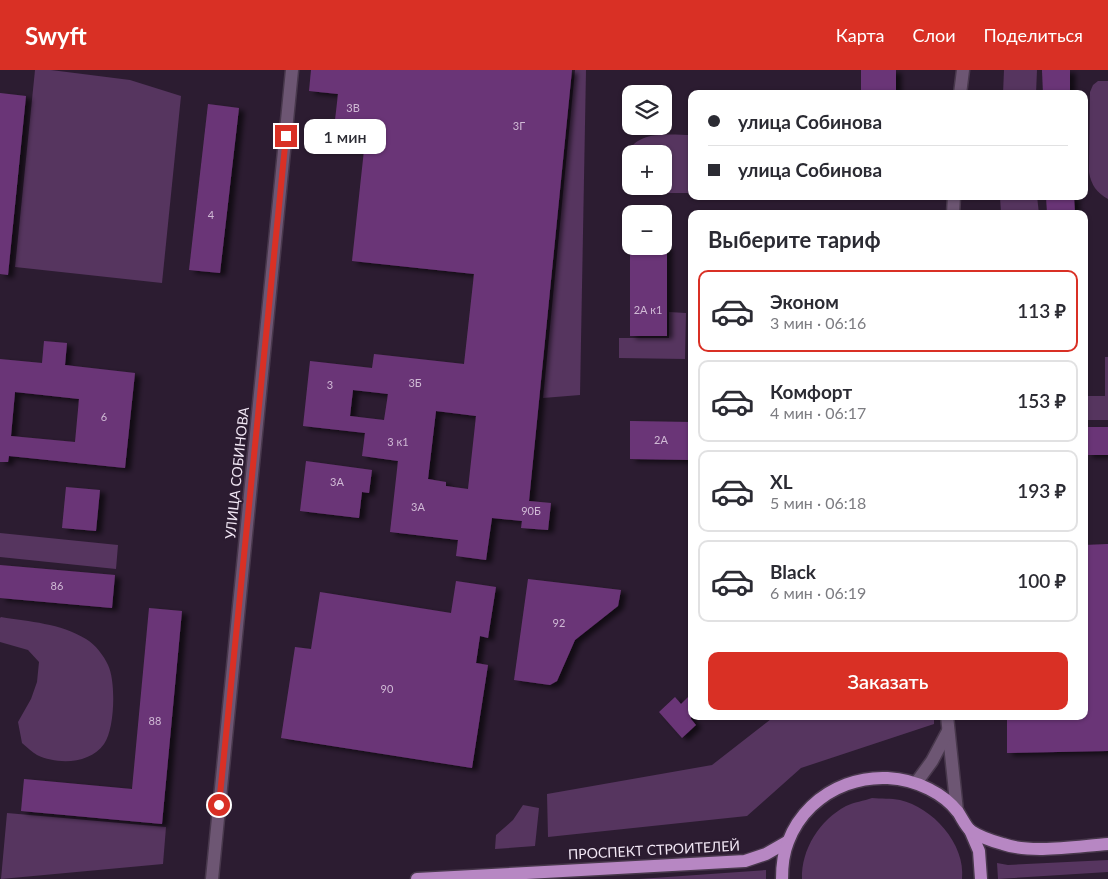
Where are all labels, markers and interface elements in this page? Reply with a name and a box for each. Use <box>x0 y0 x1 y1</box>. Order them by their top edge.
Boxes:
text: Swyft <box>25 21 87 50</box>
text: Карта <box>836 24 884 46</box>
text: Слои <box>912 24 956 46</box>
text: Поделиться <box>984 24 1083 46</box>
map controls <box>622 85 672 255</box>
button: layers <box>622 85 672 135</box>
house number: 3В <box>346 101 360 114</box>
text: улица Собинова <box>738 110 882 133</box>
callout: 1 мин <box>304 118 386 154</box>
house number: 3Г <box>513 119 525 132</box>
route end <box>275 125 297 147</box>
text: 1 мин <box>324 127 366 146</box>
button: + <box>622 145 672 195</box>
text: улица Собинова <box>738 158 882 181</box>
button: − <box>622 205 672 255</box>
house number: 4 <box>208 208 215 221</box>
text: Выберите тариф <box>708 226 881 253</box>
icon: car <box>710 289 755 334</box>
text: Эконом <box>770 290 839 313</box>
text: 113 ₽ <box>1017 299 1066 322</box>
house number: 2А к1 <box>634 303 662 316</box>
text: 3 мин · 06:16 <box>770 313 866 332</box>
house number: 3Б <box>408 376 422 389</box>
house number: 3 <box>327 378 333 391</box>
icon: car <box>710 379 755 424</box>
text: Комфорт <box>770 380 852 403</box>
text: 153 ₽ <box>1017 389 1066 412</box>
text: 4 мин · 06:17 <box>770 403 866 422</box>
street label: УЛИЦА СОБИНОВА <box>221 406 252 540</box>
house number: 6 <box>101 410 107 423</box>
house number: 2А <box>654 433 668 446</box>
house number: 3 к1 <box>387 435 409 448</box>
icon: car <box>710 469 755 514</box>
text: XL <box>770 470 793 493</box>
house number: 3А <box>330 475 344 488</box>
text: 193 ₽ <box>1017 479 1066 502</box>
text: 5 мин · 06:18 <box>770 493 866 512</box>
house number: 3А <box>411 500 425 513</box>
house number: 90Б <box>521 504 541 517</box>
icon: car <box>710 559 755 604</box>
text: Black <box>770 560 816 583</box>
text: 100 ₽ <box>1017 569 1066 592</box>
house number: 86 <box>51 579 63 592</box>
text: 6 мин · 06:19 <box>770 583 866 602</box>
house number: 92 <box>553 616 565 629</box>
button: Заказать <box>708 652 1068 710</box>
house number: 90 <box>381 682 394 695</box>
house number: 88 <box>149 714 161 727</box>
route start <box>208 794 230 816</box>
street label: ПРОСПЕКТ СТРОИТЕЛЕЙ <box>568 837 740 862</box>

